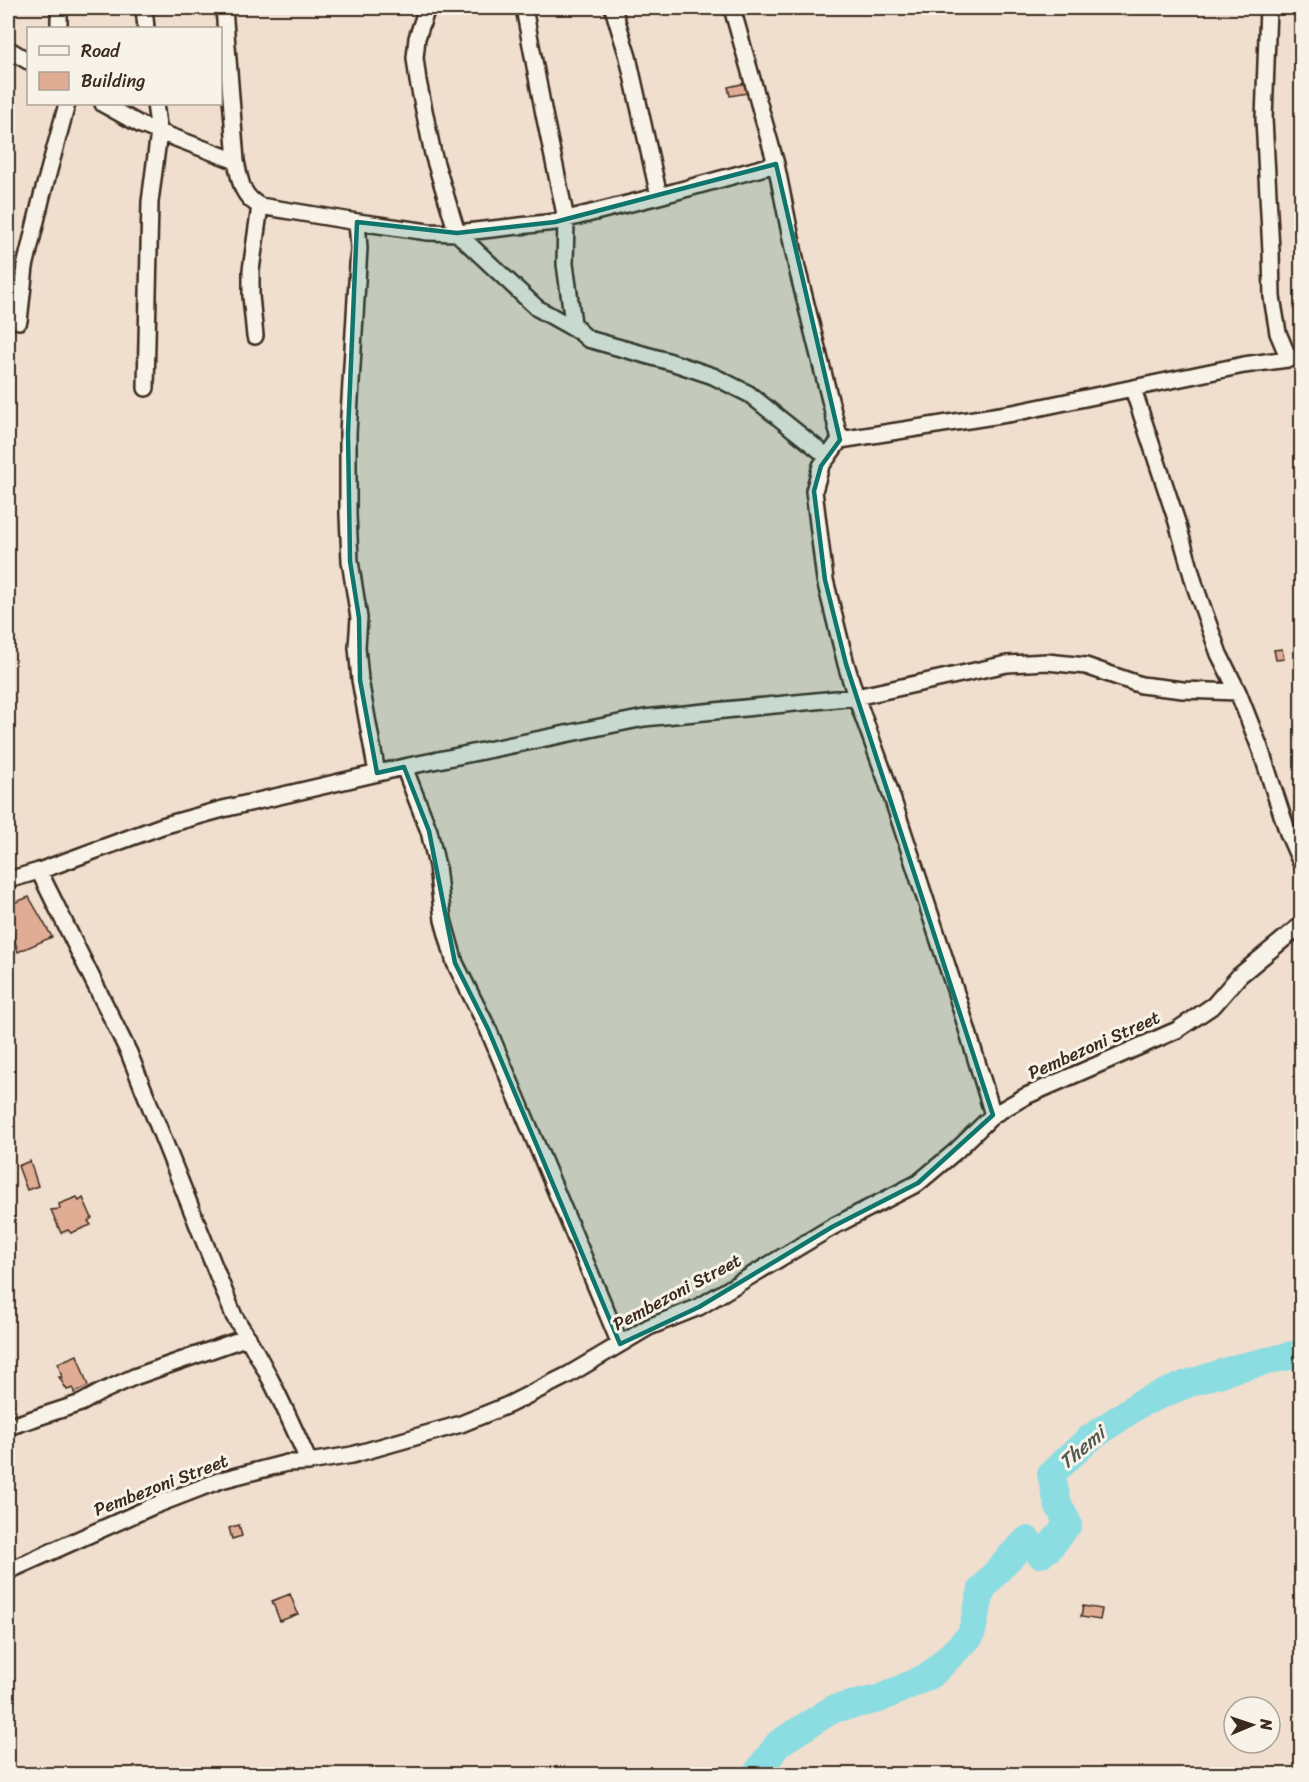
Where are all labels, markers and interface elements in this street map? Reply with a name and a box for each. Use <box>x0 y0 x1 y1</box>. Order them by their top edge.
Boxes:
legend <box>27 27 222 105</box>
text: Road <box>81 35 121 67</box>
text: Building <box>81 65 145 97</box>
street label: Pembezoni Street <box>1023 1001 1165 1089</box>
street label: Pembezoni Street <box>607 1244 747 1339</box>
water label: Themi <box>1051 1415 1117 1478</box>
street label: Pembezoni Street <box>89 1445 233 1525</box>
north arrow <box>1222 1695 1282 1755</box>
text: N <box>1252 1717 1281 1731</box>

